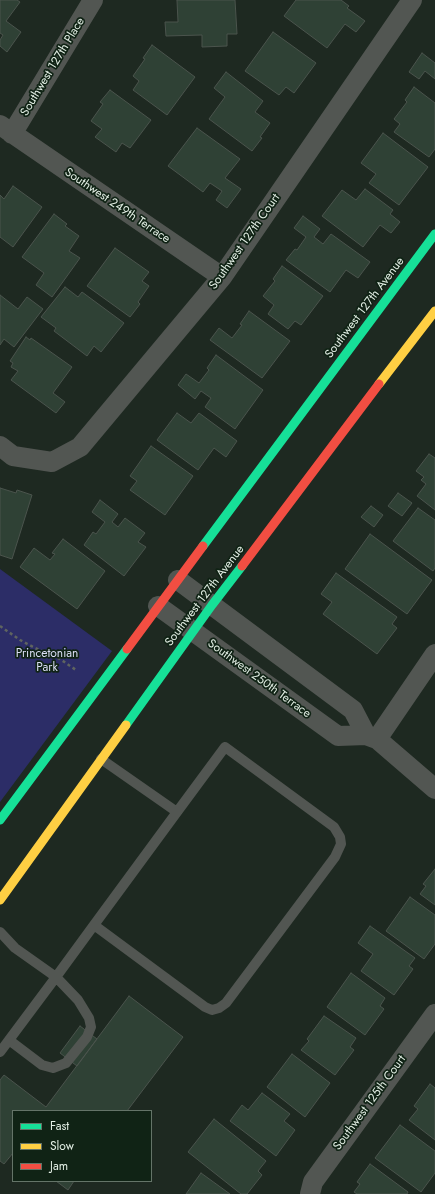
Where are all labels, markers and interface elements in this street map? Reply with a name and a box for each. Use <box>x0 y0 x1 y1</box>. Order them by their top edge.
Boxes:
street label: Southwest 127th Place <box>18 15 88 119</box>
street label: Southwest 249th Terrace <box>62 165 172 247</box>
street label: Southwest 127th Court <box>207 191 283 293</box>
street label: Southwest 127th Avenue <box>322 255 408 361</box>
street label: Southwest 127th Avenue <box>162 543 248 649</box>
street label: Southwest 250th Terrace <box>205 637 313 721</box>
park label: Princetonian Park <box>16 647 78 675</box>
street label: Southwest 125th Court <box>331 1053 409 1153</box>
legend <box>12 1110 152 1182</box>
text: Fast <box>50 1117 69 1135</box>
text: Slow <box>50 1137 74 1155</box>
text: Jam <box>50 1157 68 1175</box>

